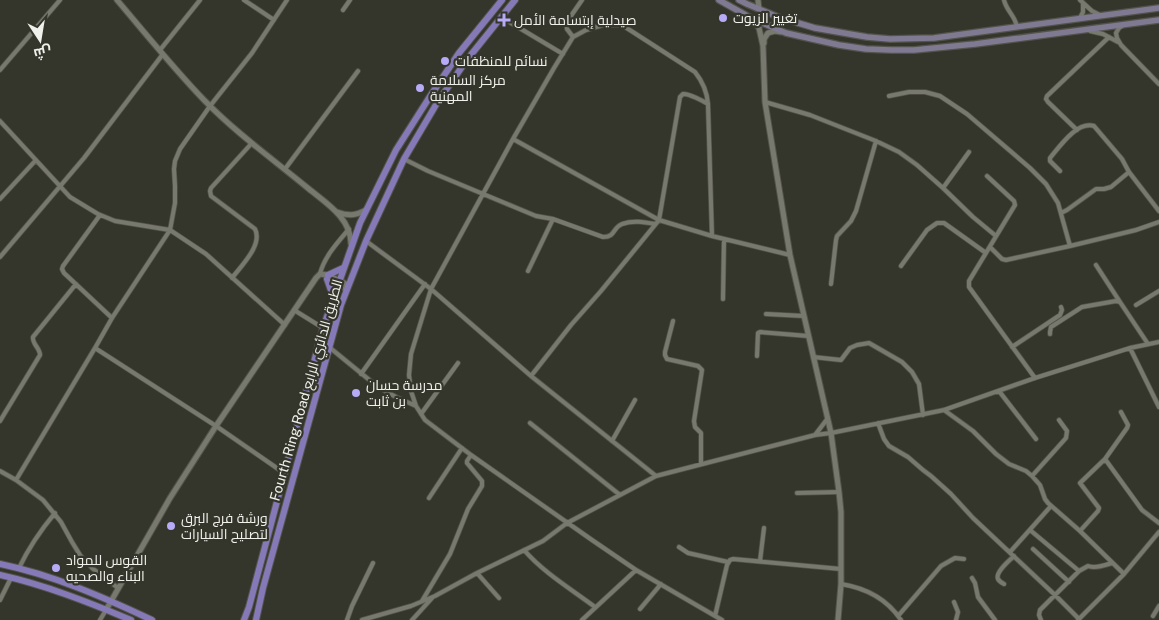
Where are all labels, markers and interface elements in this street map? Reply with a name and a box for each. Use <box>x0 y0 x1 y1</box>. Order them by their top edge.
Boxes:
place label: تغيير الزيوت <box>733 10 798 26</box>
place label: صيدلية إبتسامة الأمل <box>514 12 636 29</box>
marker: تغيير الزيوت <box>717 12 729 24</box>
marker: صيدلية إبتسامة الأمل <box>498 14 510 26</box>
north arrow <box>15 15 65 65</box>
text: ش <box>32 42 53 62</box>
place label: نسائم للمنظفات <box>455 53 548 71</box>
marker: نسائم للمنظفات <box>439 55 451 67</box>
place label: مركز السلامة المهنية <box>430 72 506 104</box>
marker: مركز السلامة المهنية <box>414 82 426 94</box>
street label: Fourth Ring Road الطريق الدائري الرابع <box>267 277 349 504</box>
place label: مدرسة حسان بن ثابت <box>366 377 443 409</box>
marker: مدرسة حسان بن ثابت <box>350 387 362 399</box>
place label: ورشة فرج البرق لتصليح السيارات <box>181 510 268 543</box>
marker: ورشة فرج البرق لتصليح السيارات <box>165 520 177 532</box>
place label: القوس للمواد البناء والصحيه <box>66 552 147 584</box>
marker: القوس للمواد البناء والصحيه <box>50 562 62 574</box>

